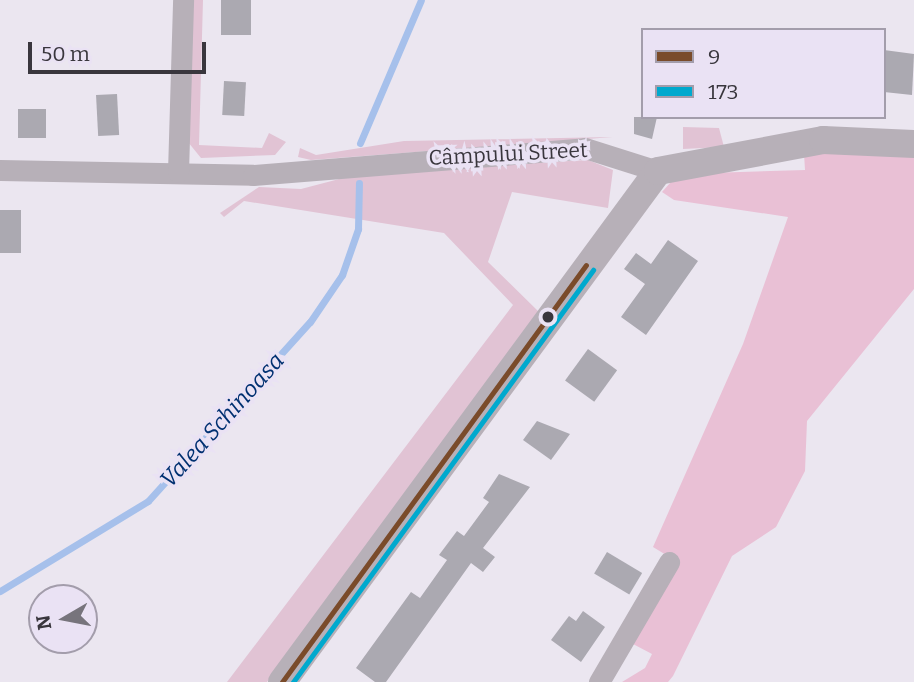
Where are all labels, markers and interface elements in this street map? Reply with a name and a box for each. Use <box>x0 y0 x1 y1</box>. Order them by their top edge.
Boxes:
scale bar <box>32 28 210 72</box>
legend <box>641 28 886 119</box>
text: 50 m <box>41 41 90 67</box>
text: 9 <box>708 44 720 70</box>
text: 173 <box>708 79 738 105</box>
street label: Câmpului Street <box>428 137 588 171</box>
unlabelled marker <box>541 310 555 324</box>
water label: Valea Schinoasa <box>154 347 290 493</box>
north arrow <box>28 584 98 654</box>
text: N <box>31 613 56 632</box>

